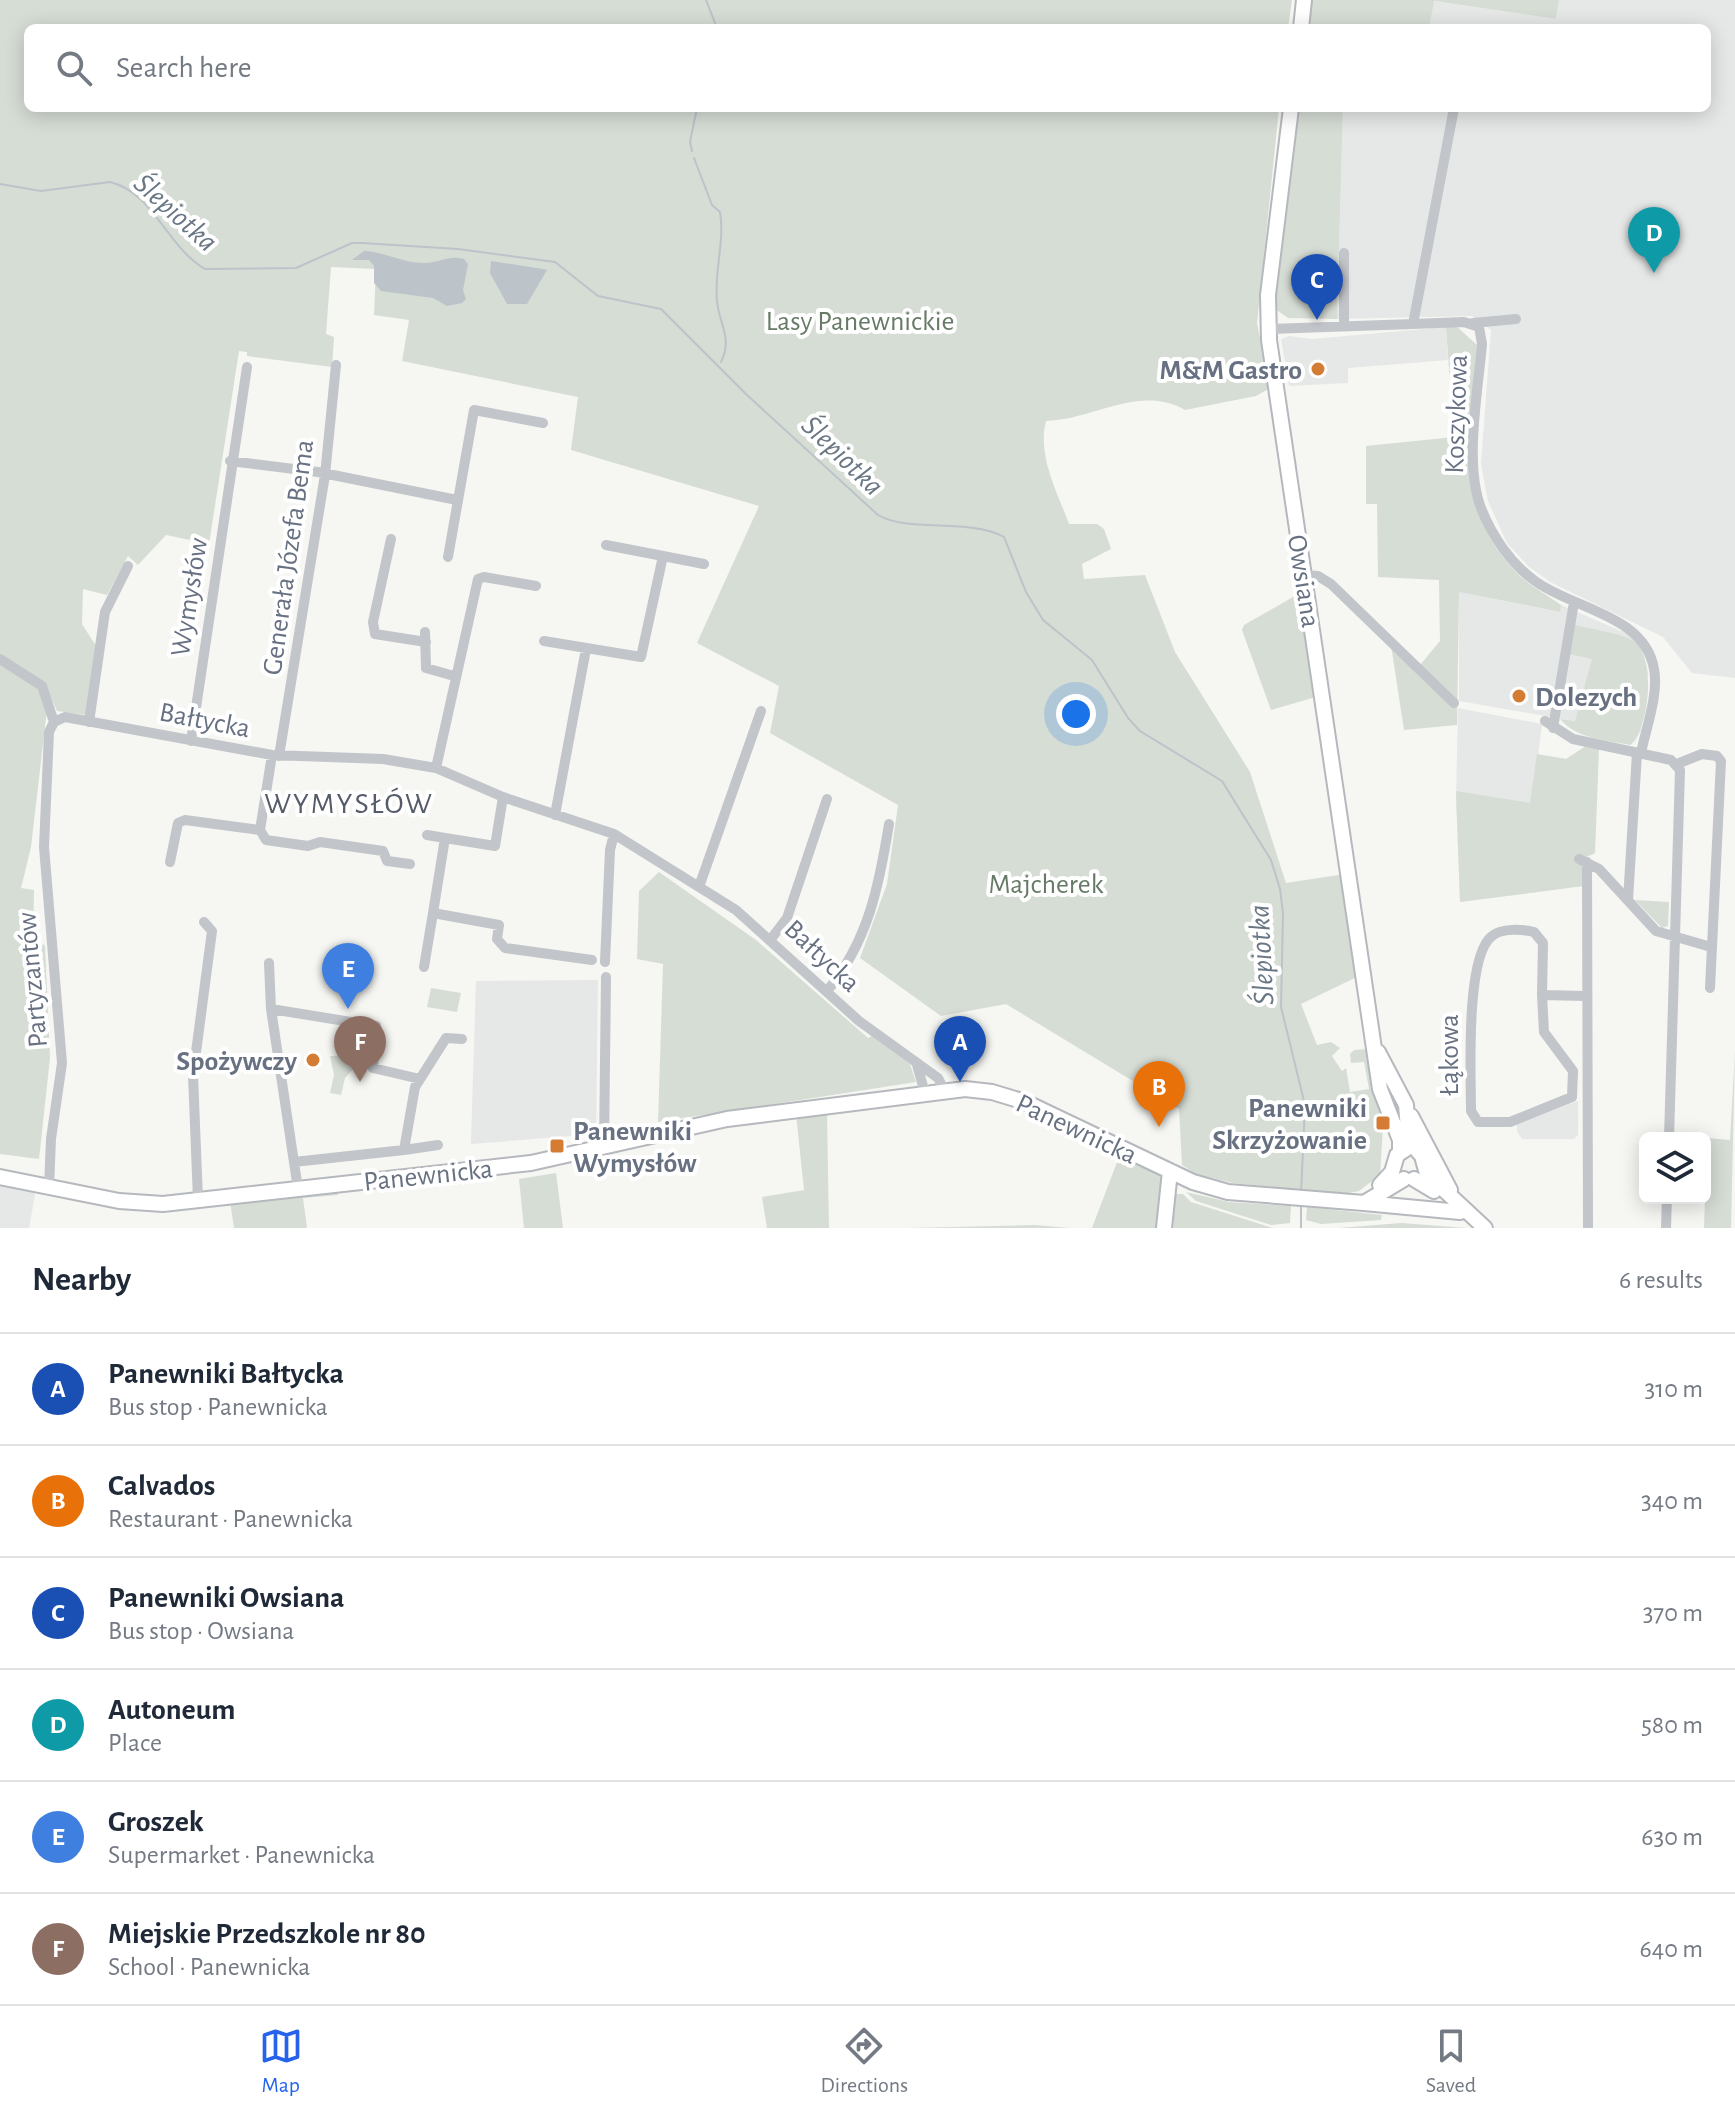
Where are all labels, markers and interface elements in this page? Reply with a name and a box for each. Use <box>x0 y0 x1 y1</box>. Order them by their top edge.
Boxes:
search box <box>24 24 1711 112</box>
icon: search <box>52 46 96 90</box>
text: Search here <box>116 53 252 83</box>
water label: Ślepiotka <box>128 166 224 258</box>
pin: D <box>1628 207 1680 273</box>
pin: C <box>1291 254 1343 320</box>
park label: Lasy Panewnickie <box>766 308 954 336</box>
street label: Koszykowa <box>1441 354 1473 474</box>
place label: M&M Gastro <box>1160 357 1302 385</box>
marker: M&M Gastro <box>1309 360 1327 378</box>
water label: Ślepiotka <box>796 409 890 501</box>
street label: Generała Józefa Bema <box>259 438 319 677</box>
street label: Owsiana <box>1282 533 1324 630</box>
street label: Wymysłów <box>167 536 213 659</box>
place label: Dolezych <box>1535 684 1637 712</box>
marker: Dolezych <box>1510 687 1528 705</box>
your location <box>1056 694 1096 734</box>
street label: Bałtycka <box>157 698 252 743</box>
district label: WYMYSŁÓW <box>264 787 434 819</box>
park label: Majcherek <box>988 871 1104 899</box>
water label: Ślepiotka <box>1242 904 1280 1006</box>
street label: Partyzantów <box>13 911 53 1049</box>
street label: Bałtycka <box>779 915 865 998</box>
pin: E <box>322 943 374 1009</box>
street label: Łąkowa <box>1436 1014 1464 1096</box>
pin: F <box>334 1016 386 1082</box>
pin: A <box>934 1016 986 1082</box>
place label: Spożywczy <box>176 1048 297 1076</box>
marker: Spożywczy <box>304 1051 322 1069</box>
pin: B <box>1133 1061 1185 1127</box>
street label: Panewnicka <box>1011 1090 1141 1170</box>
place label: Panewniki Skrzyżowanie <box>1212 1095 1367 1155</box>
marker: Panewniki Skrzyżowanie <box>1374 1114 1392 1132</box>
place label: Panewniki Wymysłów <box>573 1118 697 1178</box>
map controls <box>1639 1132 1711 1204</box>
button: layers <box>1639 1132 1711 1204</box>
marker: Panewniki Wymysłów <box>548 1137 566 1155</box>
street label: Panewnicka <box>362 1155 494 1197</box>
text: Nearby <box>32 1263 131 1297</box>
text: 6 results <box>1619 1267 1703 1293</box>
text: Panewniki Bałtycka <box>108 1359 344 1389</box>
text: A <box>50 1376 66 1402</box>
text: 310 m <box>1645 1376 1703 1402</box>
text: Bus stop · Panewnicka <box>108 1394 328 1420</box>
text: Calvados <box>108 1471 215 1501</box>
text: B <box>50 1488 66 1514</box>
text: 340 m <box>1641 1488 1703 1514</box>
text: Restaurant · Panewnicka <box>108 1506 353 1532</box>
text: Panewniki Owsiana <box>108 1583 344 1613</box>
text: C <box>51 1600 65 1626</box>
text: 370 m <box>1643 1600 1703 1626</box>
text: Bus stop · Owsiana <box>108 1618 294 1644</box>
text: Autoneum <box>108 1695 235 1725</box>
text: D <box>49 1712 67 1738</box>
text: 580 m <box>1641 1712 1703 1738</box>
text: Place <box>108 1730 162 1756</box>
text: Groszek <box>108 1807 204 1837</box>
text: E <box>51 1824 65 1850</box>
text: 630 m <box>1641 1824 1703 1850</box>
text: Supermarket · Panewnicka <box>108 1842 375 1868</box>
text: Miejskie Przedszkole nr 80 <box>108 1919 426 1949</box>
text: F <box>52 1936 64 1962</box>
text: 640 m <box>1639 1936 1703 1962</box>
text: School · Panewnicka <box>108 1954 310 1980</box>
tab: Map <box>259 2024 303 2098</box>
tab: Directions <box>820 2024 908 2098</box>
tab: Saved <box>1426 2024 1476 2098</box>

